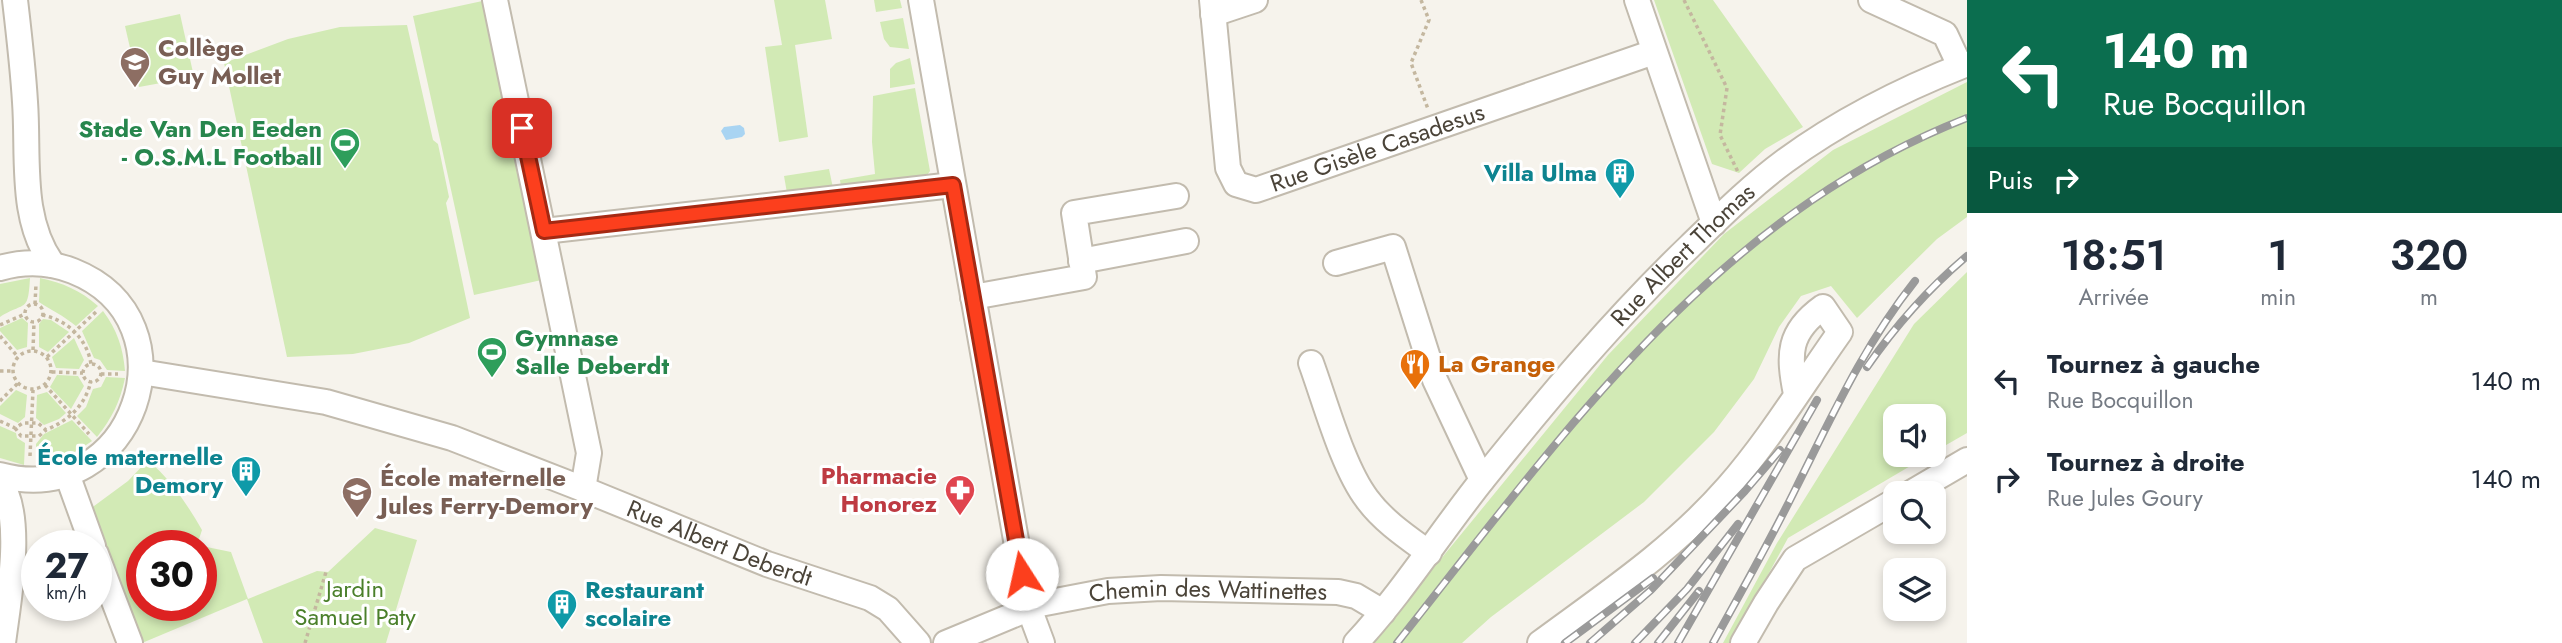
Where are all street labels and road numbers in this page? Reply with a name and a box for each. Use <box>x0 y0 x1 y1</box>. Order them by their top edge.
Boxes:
street label: Rue Gisèle Casadesus <box>1265 94 1489 201</box>
street label: Rue Albert Thomas <box>1602 175 1763 334</box>
street label: Rue Albert Deberdt <box>622 491 817 595</box>
street label: Chemin des Wattinettes <box>1086 570 1328 611</box>

